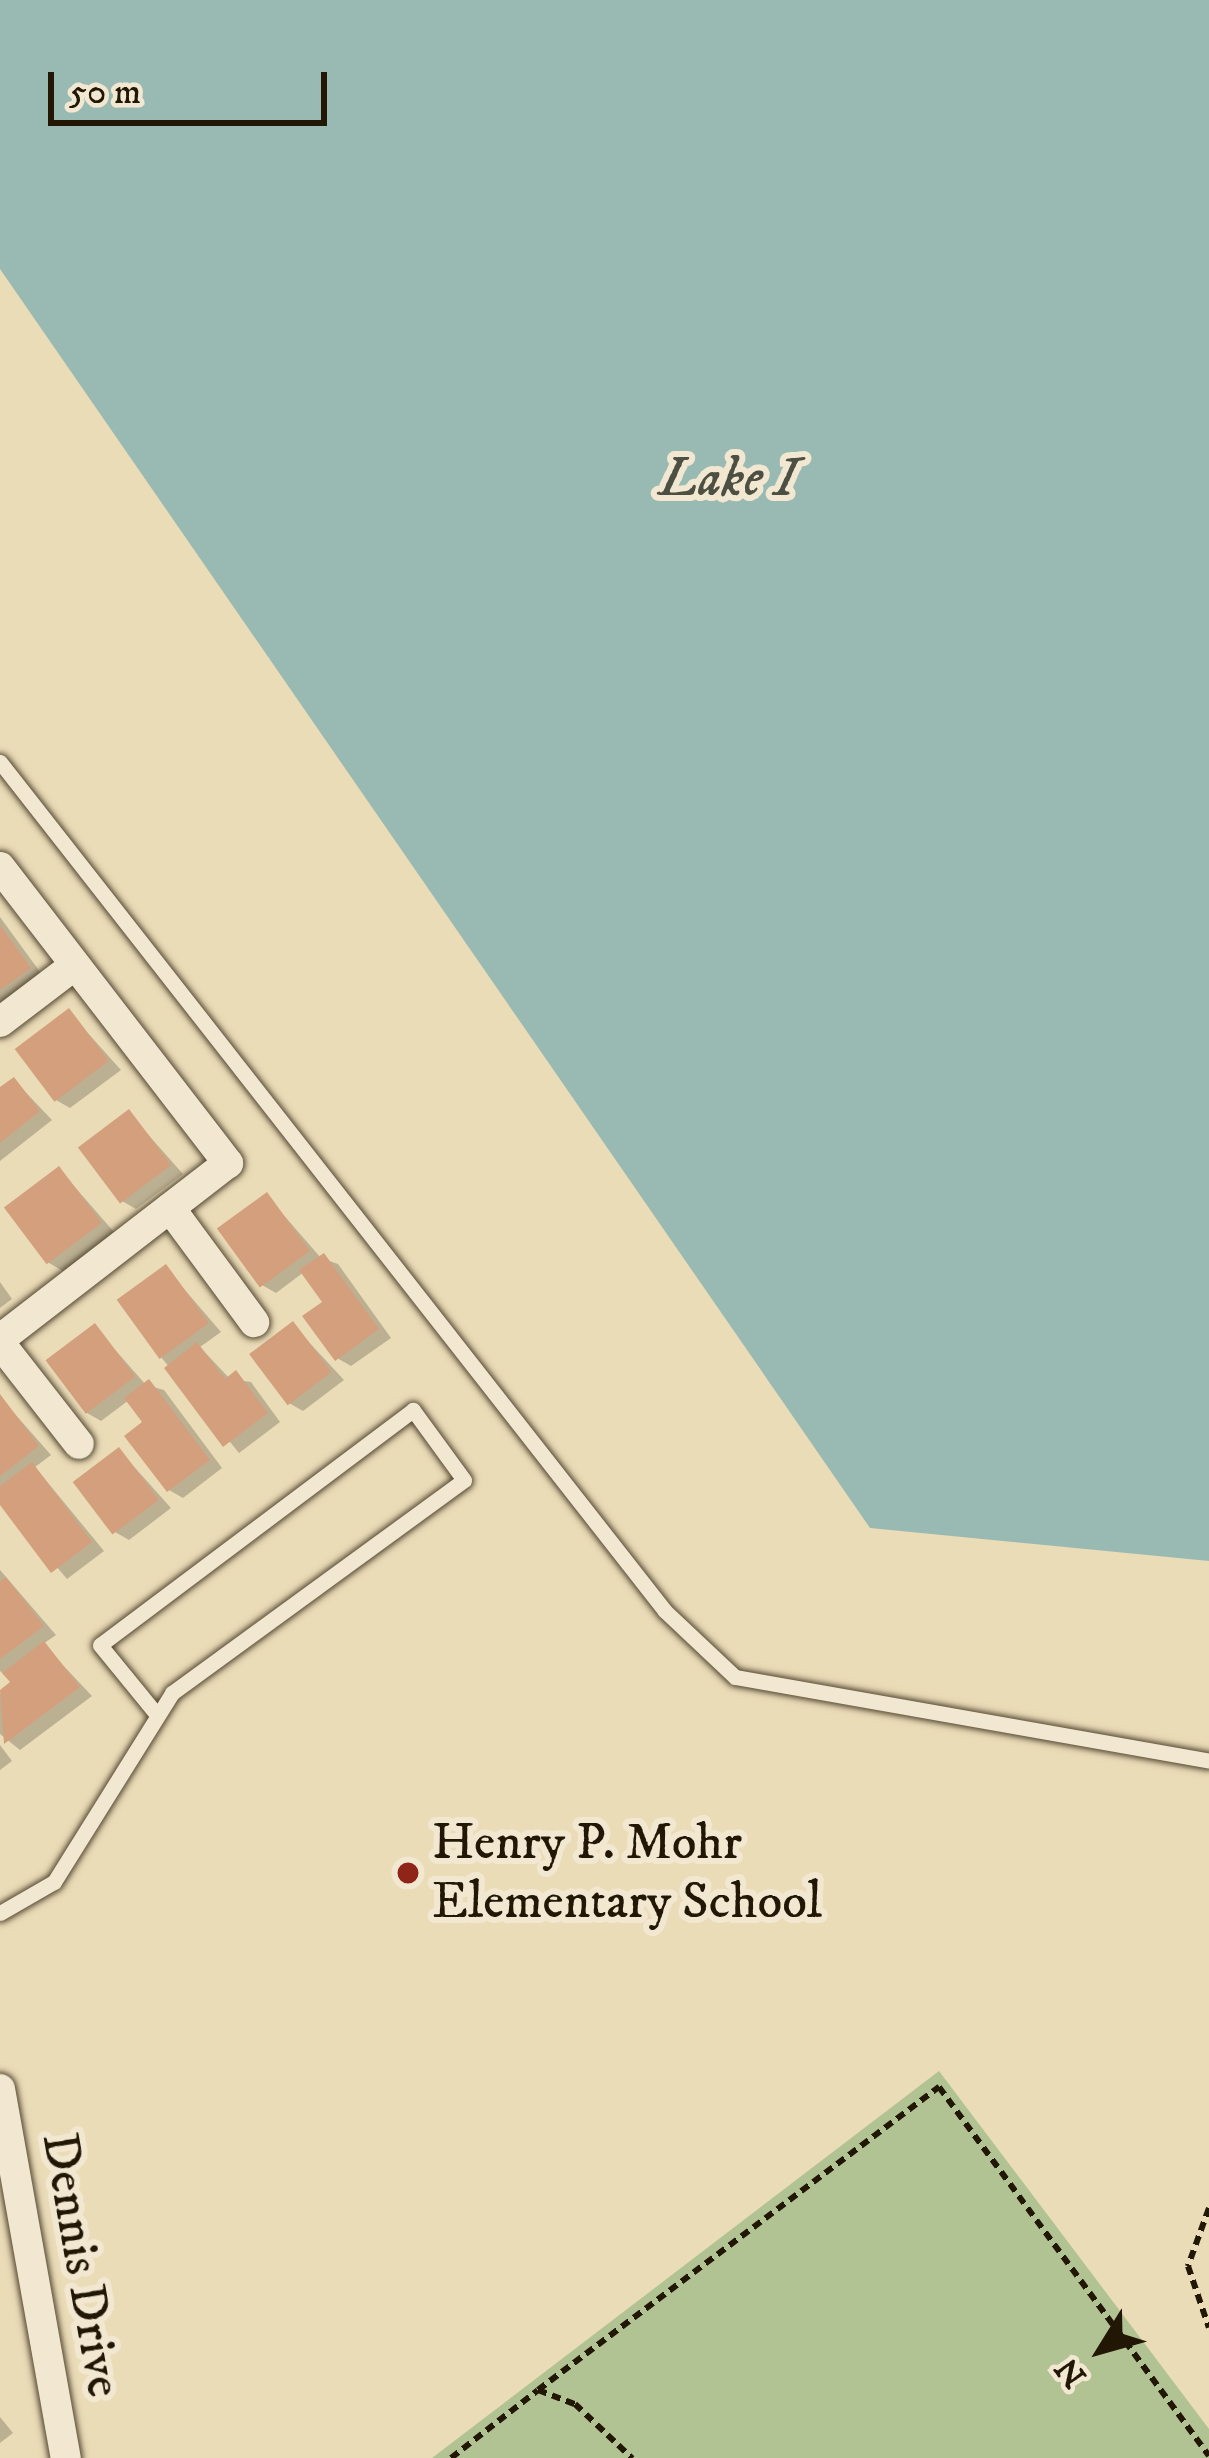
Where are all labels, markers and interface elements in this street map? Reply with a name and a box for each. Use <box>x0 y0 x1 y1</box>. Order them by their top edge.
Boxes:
scale bar <box>54 48 333 122</box>
text: 50 m <box>69 70 141 115</box>
water label: Lake I <box>659 448 797 512</box>
place label: Henry P. Mohr Elementary School <box>432 1813 822 1933</box>
marker: Henry P. Mohr Elementary School <box>395 1860 421 1886</box>
street label: Dennis Drive <box>28 2128 134 2402</box>
north arrow <box>1041 2290 1161 2410</box>
text: N <box>1047 2349 1096 2395</box>

